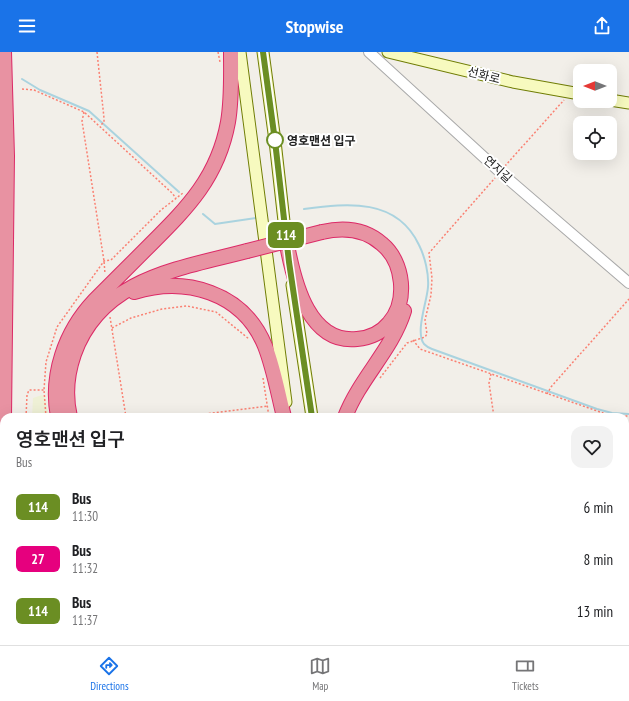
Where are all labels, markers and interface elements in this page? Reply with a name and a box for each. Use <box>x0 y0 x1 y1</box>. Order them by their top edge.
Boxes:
icon: menu <box>16 15 38 37</box>
text: Stopwise <box>286 15 343 38</box>
icon: share <box>591 15 613 37</box>
street label: 선화로 <box>466 64 502 86</box>
north arrow <box>573 64 617 108</box>
map controls <box>573 64 617 160</box>
button: locate <box>573 116 617 160</box>
marker: 영호맨션 입구 <box>266 131 284 149</box>
place label: 영호맨션 입구 <box>287 133 356 148</box>
street label: 연지길 <box>481 152 515 186</box>
line badge: 114 <box>263 222 309 248</box>
text: 114 <box>276 226 296 244</box>
button: heart <box>571 426 613 468</box>
text: 영호맨션 입구 <box>16 427 125 451</box>
text: Bus <box>16 454 32 471</box>
text: Bus <box>72 489 91 508</box>
text: 114 <box>28 498 48 516</box>
text: 6 min <box>583 498 613 517</box>
text: 11:30 <box>72 508 98 525</box>
text: Bus <box>72 541 91 560</box>
text: 27 <box>31 550 45 568</box>
text: 8 min <box>583 550 613 569</box>
text: 11:32 <box>72 560 98 577</box>
text: Bus <box>72 593 91 612</box>
text: 114 <box>28 602 48 620</box>
text: 13 min <box>577 602 613 621</box>
text: 11:37 <box>72 612 98 629</box>
tab: Directions <box>90 655 129 693</box>
tab: Map <box>309 655 331 693</box>
tab: Tickets <box>512 655 539 693</box>

